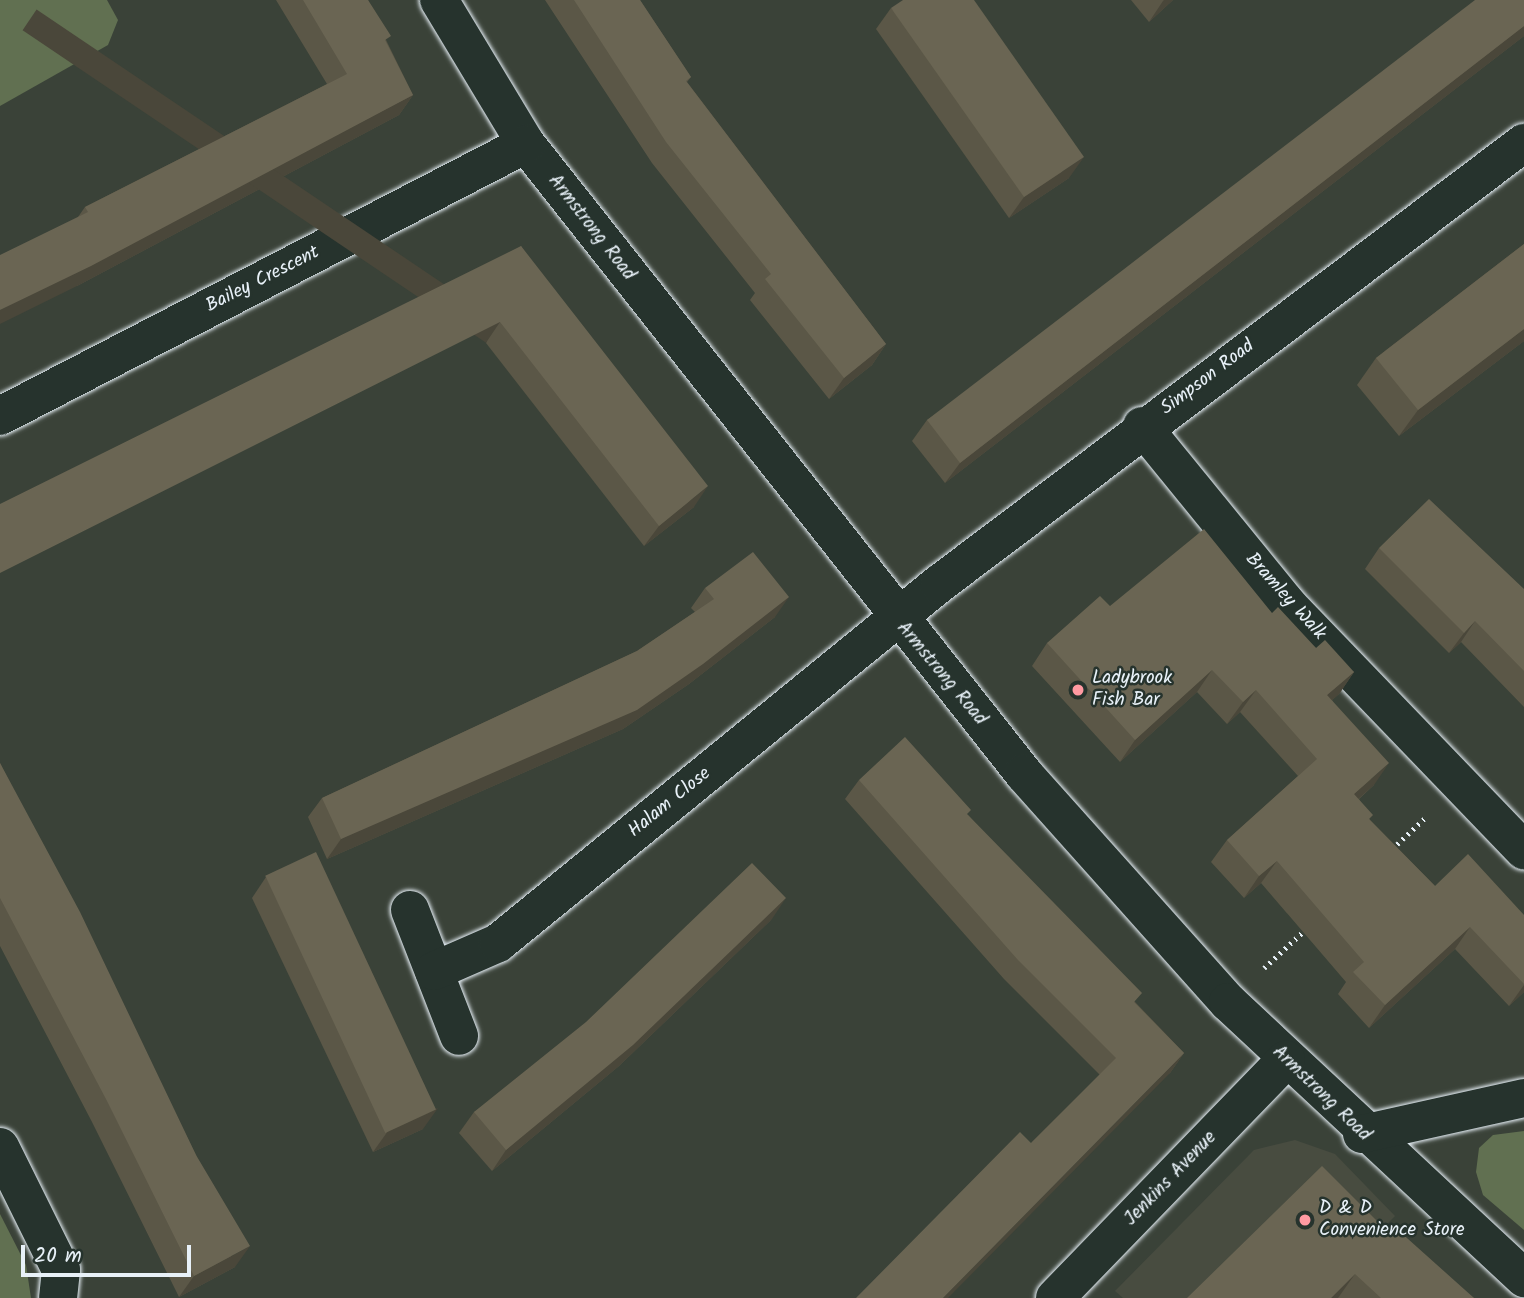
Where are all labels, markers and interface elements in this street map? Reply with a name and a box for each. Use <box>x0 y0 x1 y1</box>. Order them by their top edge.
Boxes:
street label: Armstrong Road <box>543 170 639 286</box>
street label: Bailey Crescent <box>203 242 323 318</box>
street label: Simpson Road <box>1157 335 1259 421</box>
street label: Bramley Walk <box>1240 549 1330 645</box>
street label: Armstrong Road <box>891 618 991 730</box>
place label: Ladybrook Fish Bar <box>1092 668 1172 712</box>
marker: Ladybrook Fish Bar <box>1070 682 1086 698</box>
street label: Halam Close <box>624 763 716 843</box>
street label: Armstrong Road <box>1267 1041 1375 1147</box>
street label: Jenkins Avenue <box>1120 1127 1222 1231</box>
place label: D & D Convenience Store <box>1319 1198 1465 1242</box>
marker: D & D Convenience Store <box>1297 1212 1313 1228</box>
scale bar <box>24 1232 194 1276</box>
text: 20 m <box>34 1240 82 1273</box>

